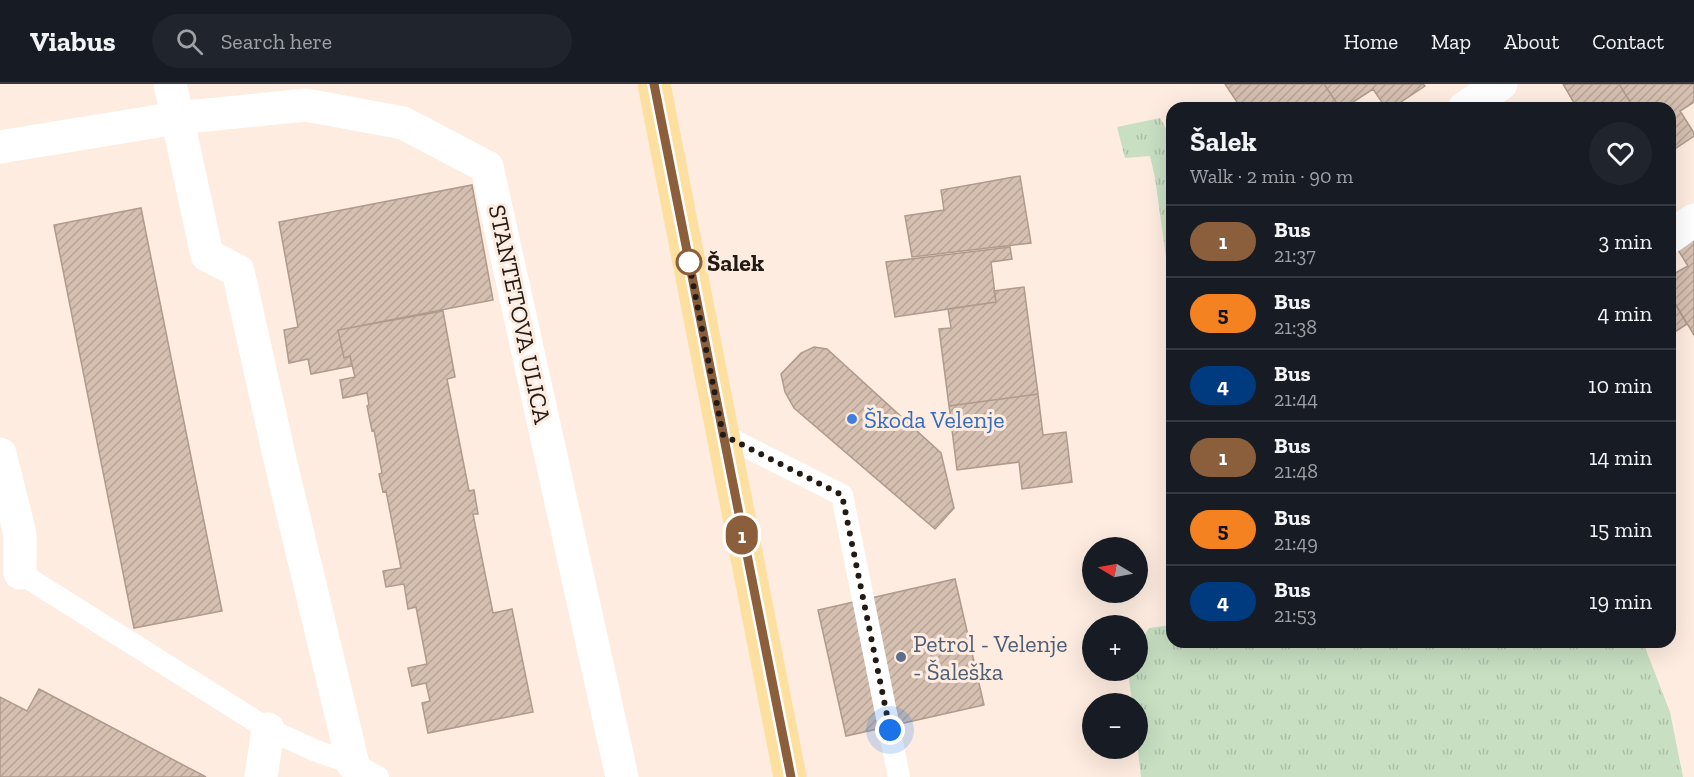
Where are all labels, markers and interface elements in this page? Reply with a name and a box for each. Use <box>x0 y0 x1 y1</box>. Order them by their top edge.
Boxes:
search box <box>152 14 572 68</box>
text: Viabus <box>30 25 116 58</box>
icon: search <box>173 25 206 58</box>
text: Search here <box>221 28 332 55</box>
text: Home <box>1344 29 1398 54</box>
text: Map <box>1431 29 1471 54</box>
text: About <box>1504 29 1559 54</box>
text: Contact <box>1592 29 1664 54</box>
button: heart <box>1589 122 1652 185</box>
text: Šalek <box>1190 125 1257 158</box>
text: Walk · 2 min · 90 m <box>1190 164 1353 188</box>
street label: STANTETOVA ULICA <box>483 202 557 427</box>
text: Bus <box>1274 216 1311 243</box>
text: 3 min <box>1598 228 1652 255</box>
text: 1 <box>1219 229 1227 254</box>
text: 21:37 <box>1274 243 1316 267</box>
place label: Šalek <box>707 248 764 277</box>
marker: Šalek <box>676 249 702 275</box>
text: Bus <box>1274 288 1311 315</box>
text: 4 min <box>1597 300 1652 327</box>
text: 5 <box>1218 301 1228 326</box>
text: 21:38 <box>1274 315 1317 339</box>
text: Bus <box>1274 360 1311 387</box>
text: 10 min <box>1588 372 1652 399</box>
text: 4 <box>1217 373 1229 398</box>
text: 21:44 <box>1274 387 1318 411</box>
place label: Škoda Velenje <box>864 405 1005 434</box>
marker: Škoda Velenje <box>845 412 859 426</box>
text: Bus <box>1274 432 1311 459</box>
text: 14 min <box>1589 444 1652 471</box>
text: 1 <box>1219 445 1227 470</box>
text: 21:48 <box>1274 459 1318 483</box>
text: Bus <box>1274 504 1311 531</box>
line badge: 1 <box>722 516 762 554</box>
text: 15 min <box>1590 516 1652 543</box>
text: 5 <box>1218 517 1228 542</box>
text: 1 <box>738 523 746 548</box>
text: 21:49 <box>1274 531 1318 555</box>
north arrow <box>1082 537 1148 603</box>
map controls <box>1082 537 1148 759</box>
text: Bus <box>1274 576 1311 603</box>
text: 19 min <box>1589 588 1652 615</box>
text: 4 <box>1217 589 1229 614</box>
text: 21:53 <box>1274 603 1317 627</box>
button: + <box>1082 615 1148 681</box>
place label: Petrol - Velenje - Šaleška <box>913 629 1068 686</box>
marker: Petrol - Velenje - Šaleška <box>894 650 908 664</box>
button: − <box>1082 693 1148 759</box>
your location <box>875 715 905 745</box>

